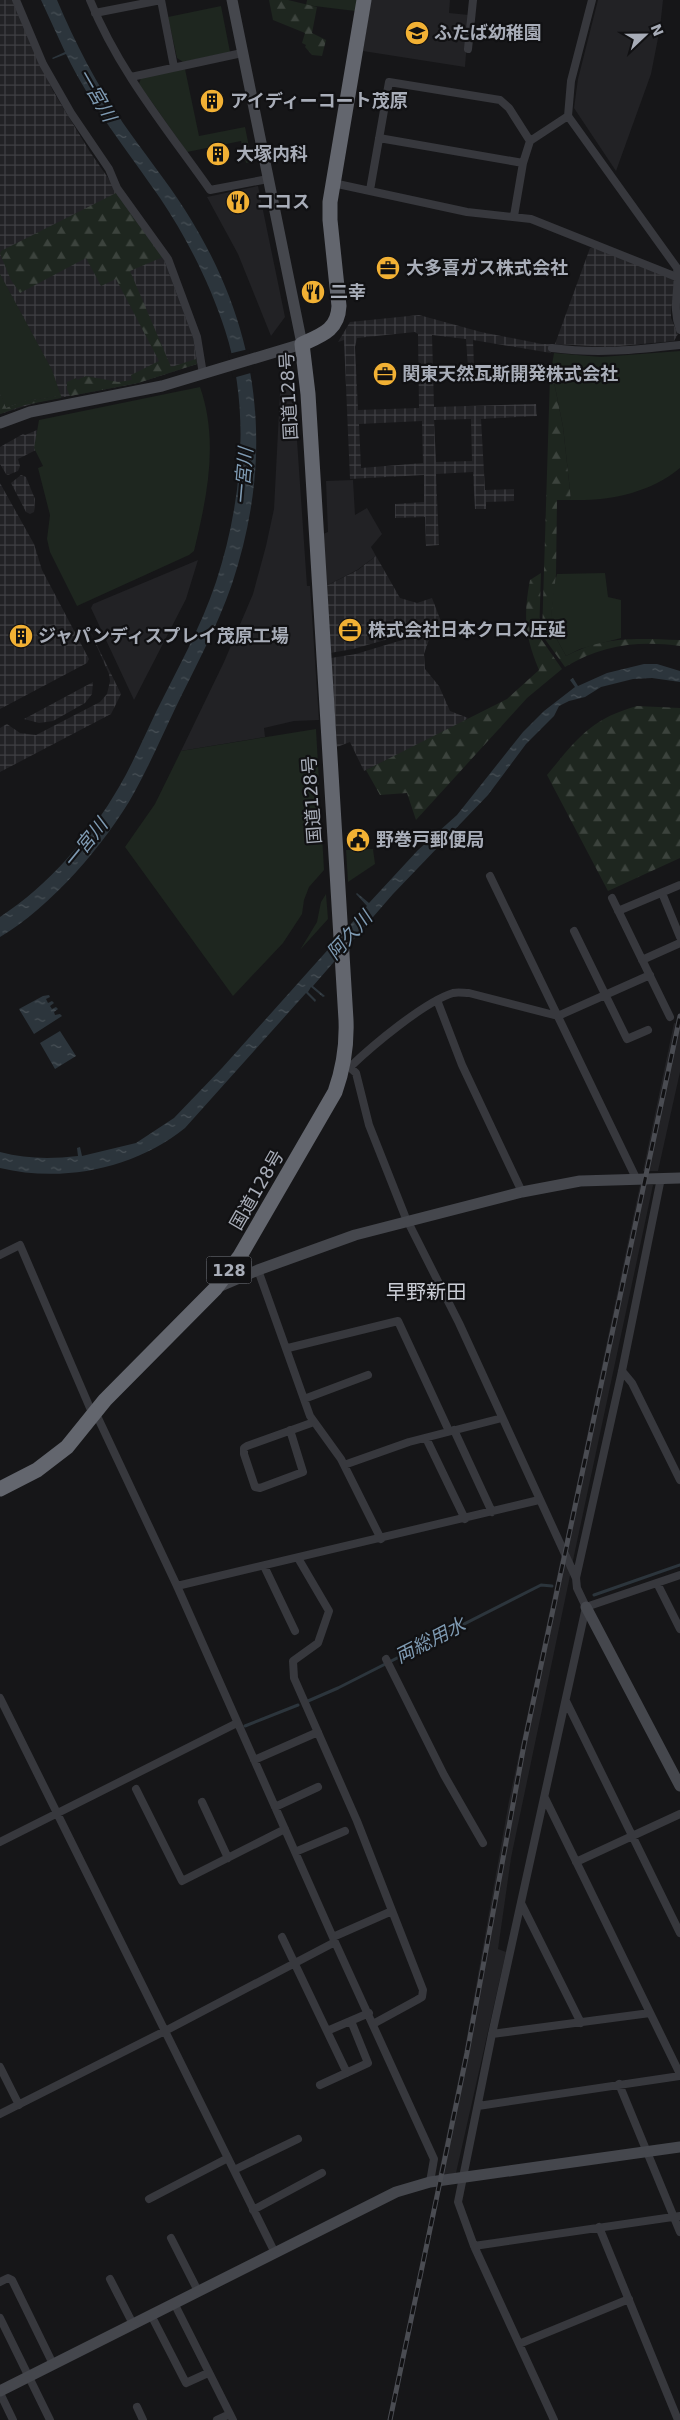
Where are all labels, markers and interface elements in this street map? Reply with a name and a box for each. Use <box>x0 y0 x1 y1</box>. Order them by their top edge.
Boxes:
north arrow <box>620 10 670 60</box>
school or university icon: ふたば幼稚園 <box>404 20 430 46</box>
place label: ふたば幼稚園 <box>434 22 542 43</box>
text: N <box>647 22 667 39</box>
water label: 一宮川 <box>73 65 122 127</box>
building icon: アイディーコート茂原 <box>199 88 225 114</box>
place label: アイディーコート茂原 <box>230 90 408 111</box>
building icon: 大塚内科 <box>205 141 231 167</box>
place label: 大塚内科 <box>236 143 308 164</box>
restaurant icon: ココス <box>225 189 251 215</box>
place label: ココス <box>256 191 310 212</box>
office icon: 大多喜ガス株式会社 <box>375 255 401 281</box>
place label: 大多喜ガス株式会社 <box>406 257 568 278</box>
restaurant icon: 二幸 <box>300 279 326 305</box>
place label: 二幸 <box>330 281 366 302</box>
street label: 国道128号 <box>276 351 301 441</box>
office icon: 関東天然瓦斯開発株式会社 <box>372 361 398 387</box>
place label: 関東天然瓦斯開発株式会社 <box>402 363 618 384</box>
water label: 一宮川 <box>230 445 257 505</box>
office icon: 株式会社日本クロス圧延 <box>337 617 363 643</box>
place label: 株式会社日本クロス圧延 <box>368 619 566 640</box>
building icon: ジャパンディスプレイ茂原工場 <box>8 623 34 649</box>
place label: ジャパンディスプレイ茂原工場 <box>38 625 289 646</box>
street label: 国道128号 <box>298 755 325 845</box>
water label: 一宮川 <box>59 812 113 872</box>
public building icon: 野巻戸郵便局 <box>345 827 371 853</box>
place label: 野巻戸郵便局 <box>376 829 484 850</box>
water label: 阿久川 <box>322 905 378 964</box>
street label: 国道128号 <box>225 1146 288 1233</box>
road number: 128 <box>206 1256 252 1284</box>
district label: 早野新田 <box>386 1280 466 1304</box>
water label: 両総用水 <box>391 1612 471 1667</box>

